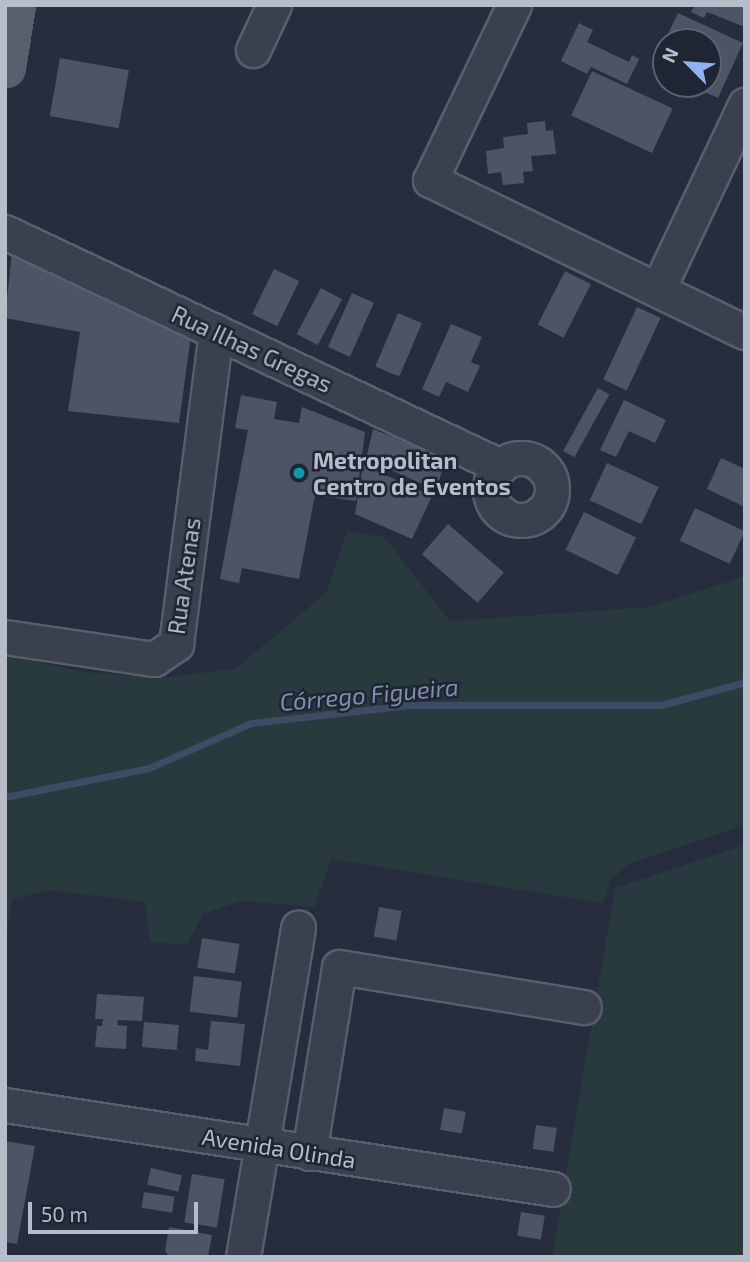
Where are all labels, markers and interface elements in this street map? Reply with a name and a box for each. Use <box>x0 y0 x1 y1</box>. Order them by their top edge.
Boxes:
north arrow <box>652 28 722 98</box>
text: N <box>656 44 683 66</box>
street label: Rua Ilhas Gregas <box>168 300 336 398</box>
place label: Metropolitan Centro de Eventos <box>313 446 511 500</box>
marker: Metropolitan Centro de Eventos <box>291 465 307 481</box>
street label: Rua Atenas <box>162 516 206 636</box>
water label: Córrego Figueira <box>278 672 460 716</box>
street label: Avenida Olinda <box>200 1122 358 1174</box>
scale bar <box>32 1188 201 1232</box>
text: 50 m <box>41 1201 88 1226</box>

